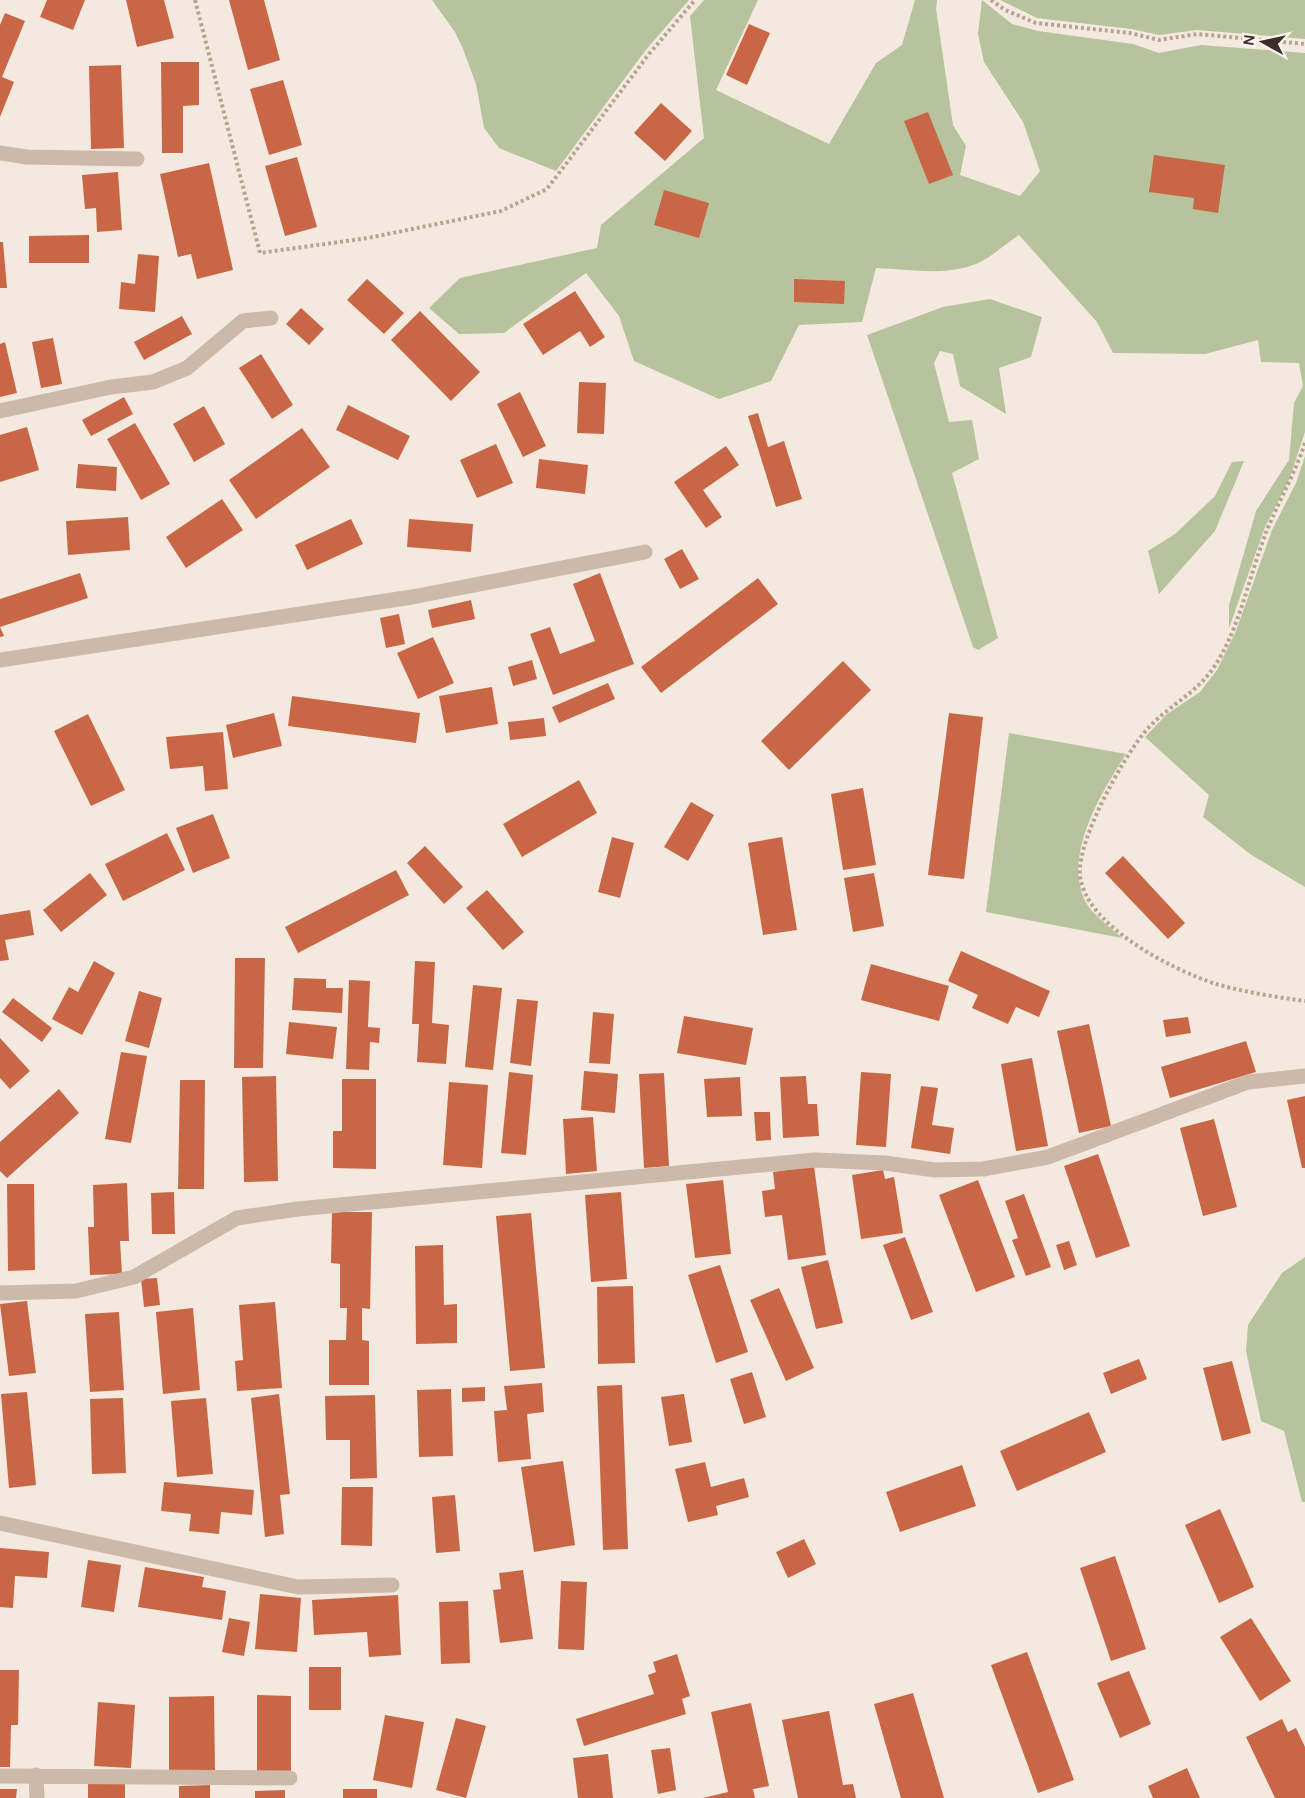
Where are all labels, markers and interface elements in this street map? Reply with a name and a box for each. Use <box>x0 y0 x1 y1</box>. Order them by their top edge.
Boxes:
north arrow <box>1233 12 1293 72</box>
text: N <box>1238 33 1259 47</box>

